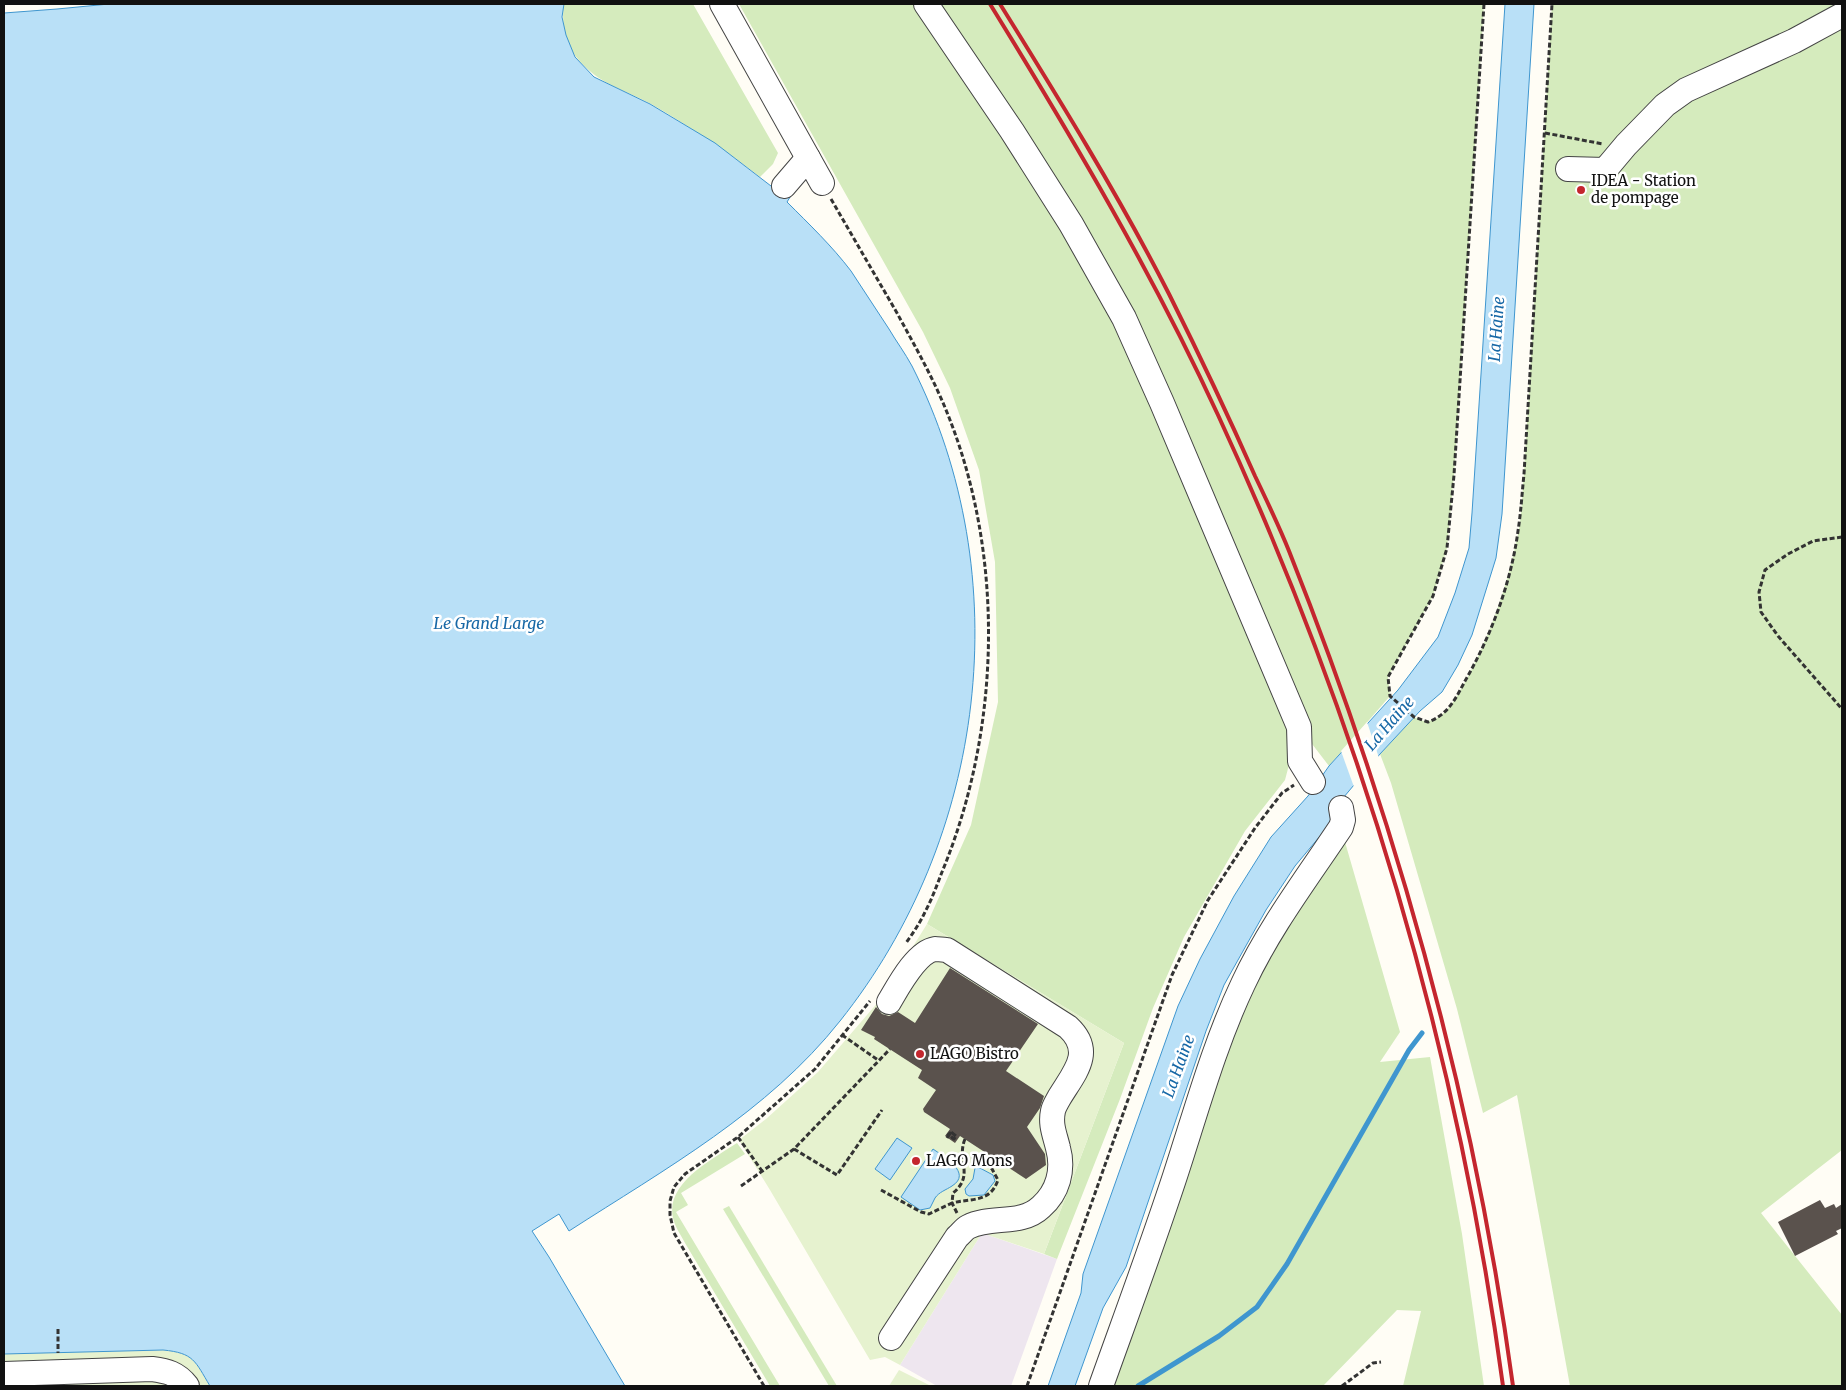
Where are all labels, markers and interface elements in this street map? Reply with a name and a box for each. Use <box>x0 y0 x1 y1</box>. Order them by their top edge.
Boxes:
place label: IDEA - Station de pompage <box>1591 171 1696 207</box>
marker: IDEA - Station de pompage <box>1575 184 1587 196</box>
water label: La Haine <box>1484 296 1508 362</box>
water label: Le Grand Large <box>434 613 544 633</box>
water label: La Haine <box>1360 692 1418 754</box>
water label: La Haine <box>1157 1032 1199 1100</box>
place label: LAGO Bistro <box>930 1044 1019 1063</box>
marker: LAGO Bistro <box>914 1048 926 1060</box>
place label: LAGO Mons <box>926 1151 1012 1170</box>
marker: LAGO Mons <box>910 1155 922 1167</box>

